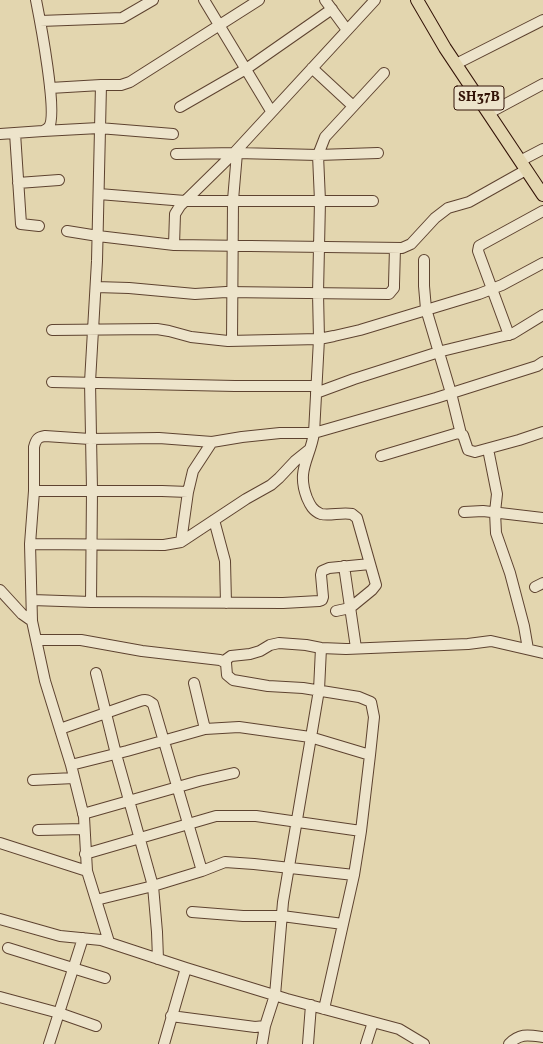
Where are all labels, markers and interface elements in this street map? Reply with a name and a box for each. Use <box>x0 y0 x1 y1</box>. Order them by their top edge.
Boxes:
road number: SH37B <box>454 86 504 110</box>

